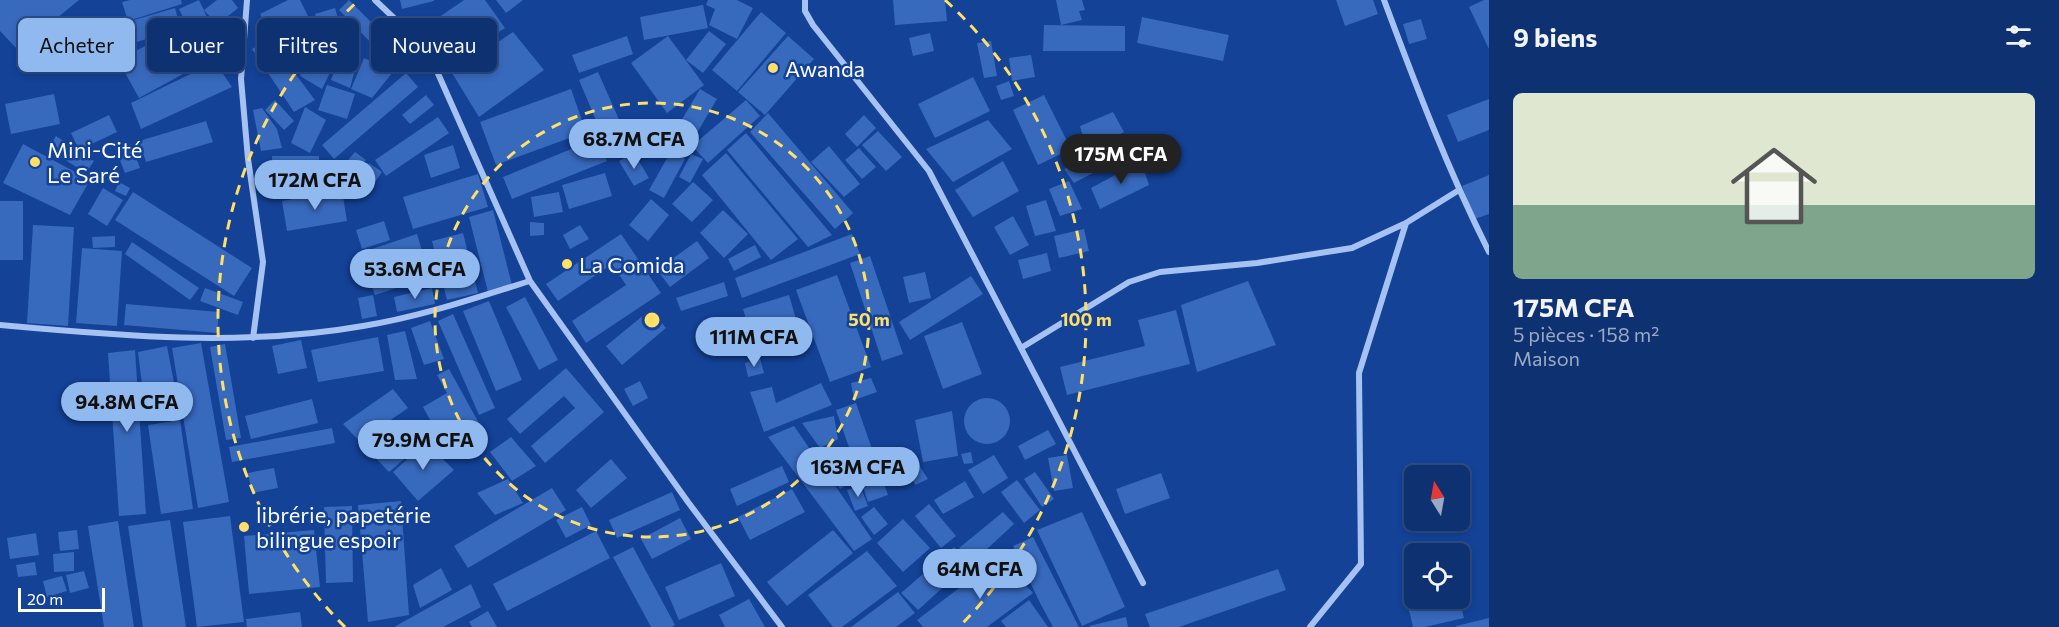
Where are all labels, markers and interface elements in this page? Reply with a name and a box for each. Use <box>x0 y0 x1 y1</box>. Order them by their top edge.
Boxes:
chip: Acheter <box>18 18 135 72</box>
chip: Louer <box>147 18 245 72</box>
chip: Filtres <box>257 18 359 72</box>
chip: Nouveau <box>371 18 497 72</box>
icon: filters <box>2002 20 2035 53</box>
text: 9 biens <box>1513 21 1598 52</box>
place label: Awanda <box>785 55 865 82</box>
marker: Awanda <box>766 61 780 75</box>
pin: 68.7M CFA <box>565 119 703 170</box>
text: 68.7M CFA <box>583 126 685 150</box>
icon: home <box>1720 132 1828 240</box>
pin: 175M CFA <box>1059 134 1183 185</box>
place label: Mini-Cité Le Saré <box>47 136 142 188</box>
text: 175M CFA <box>1074 141 1168 165</box>
marker: Mini-Cité Le Saré <box>28 155 42 169</box>
pin: 172M CFA <box>253 160 377 211</box>
text: 172M CFA <box>268 167 362 191</box>
pin: 53.6M CFA <box>346 249 484 300</box>
place label: La Comida <box>579 251 685 278</box>
text: 53.6M CFA <box>364 256 466 280</box>
marker: La Comida <box>560 257 574 271</box>
text: 175M CFA <box>1513 291 1634 322</box>
text: 50 m <box>848 308 890 330</box>
text: 100 m <box>1060 308 1112 330</box>
centre of rings <box>642 310 662 330</box>
pin: 111M CFA <box>692 317 816 368</box>
text: 5 pièces · 158 m² <box>1513 322 1659 346</box>
text: 111M CFA <box>709 324 799 348</box>
text: Maison <box>1513 346 1580 370</box>
pin: 94.8M CFA <box>58 382 196 433</box>
text: 94.8M CFA <box>75 389 179 413</box>
pin: 79.9M CFA <box>354 420 492 471</box>
text: 79.9M CFA <box>372 427 474 451</box>
pin: 163M CFA <box>796 447 920 498</box>
text: 163M CFA <box>811 454 905 478</box>
north arrow <box>1404 465 1470 531</box>
map controls <box>1404 465 1470 609</box>
place label: librérie, papetérie bilingue espoir <box>256 501 431 553</box>
marker: librérie, papetérie bilingue espoir <box>237 520 251 534</box>
button: locate <box>1404 543 1470 609</box>
pin: 64M CFA <box>925 549 1035 600</box>
text: 64M CFA <box>937 556 1023 580</box>
scale bar <box>18 585 105 612</box>
text: 20 m <box>27 589 63 608</box>

